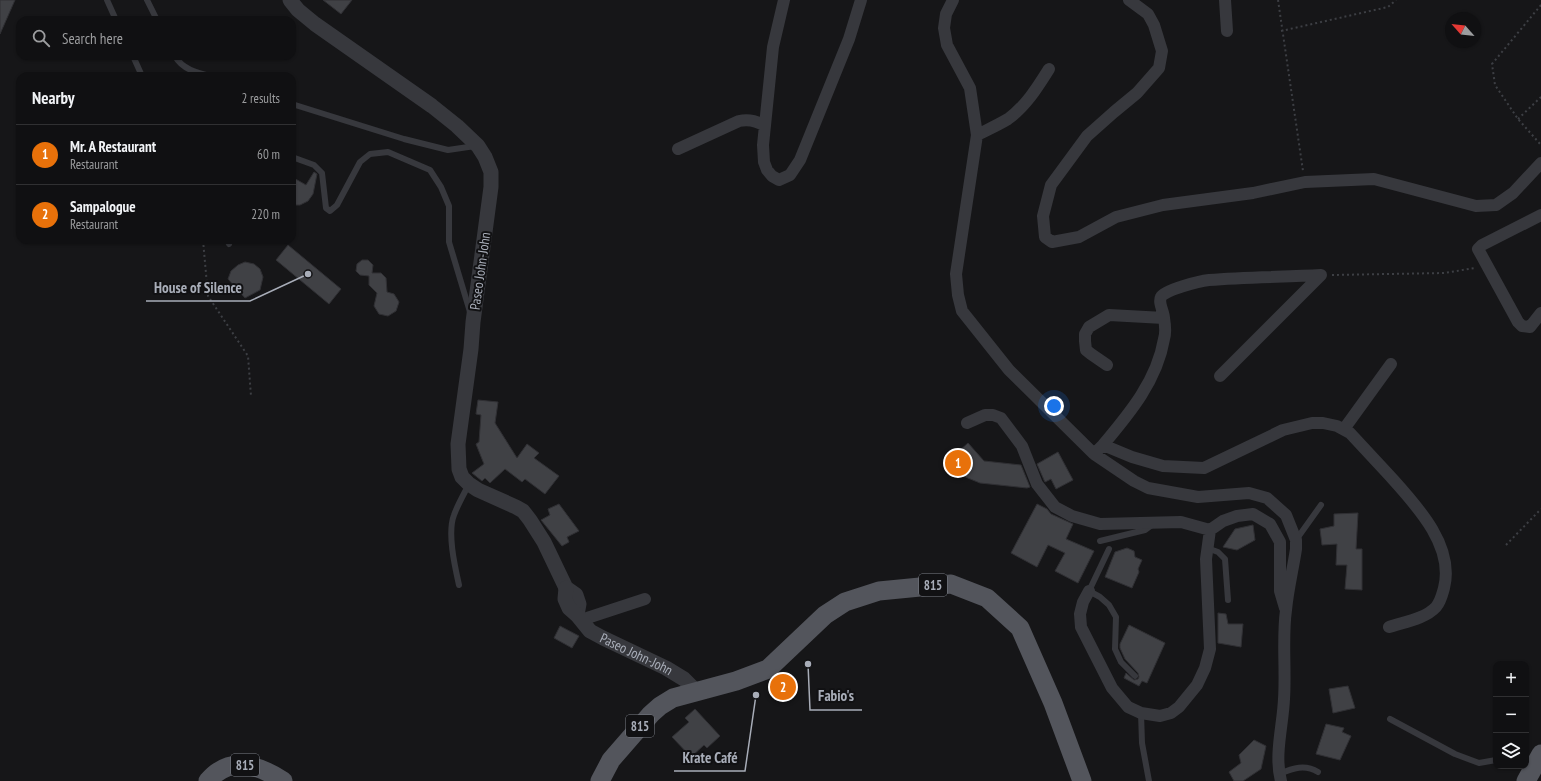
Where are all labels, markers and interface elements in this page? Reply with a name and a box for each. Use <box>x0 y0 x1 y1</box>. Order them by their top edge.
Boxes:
north arrow <box>1445 12 1481 48</box>
search box <box>16 16 296 60</box>
icon: search <box>30 27 52 49</box>
text: Search here <box>62 29 123 48</box>
text: Nearby <box>32 87 75 109</box>
text: 2 results <box>241 90 280 107</box>
text: Mr. A Restaurant <box>70 137 156 156</box>
text: 1 <box>42 146 48 163</box>
text: 60 m <box>257 146 280 163</box>
text: Restaurant <box>70 156 118 173</box>
text: Sampalogue <box>70 197 136 216</box>
text: 2 <box>42 206 48 223</box>
text: 220 m <box>251 206 280 223</box>
text: Restaurant <box>70 216 118 233</box>
street label: Paseo John-John <box>466 231 494 311</box>
callout: House of Silence <box>146 274 250 301</box>
text: House of Silence <box>154 278 242 297</box>
your location <box>1044 396 1064 416</box>
pin: 1 <box>945 448 971 478</box>
road number: 815 <box>919 574 947 596</box>
street label: Paseo John-John <box>597 629 676 679</box>
map controls <box>1493 661 1529 769</box>
button: + <box>1493 661 1529 697</box>
pin: 2 <box>770 672 796 702</box>
callout: Fabio's <box>810 683 862 710</box>
text: Fabio's <box>818 686 854 705</box>
button: − <box>1493 697 1529 733</box>
road number: 815 <box>626 715 654 737</box>
button: layers <box>1493 733 1529 769</box>
callout: Krate Café <box>674 744 745 771</box>
text: Krate Café <box>682 748 738 767</box>
road number: 815 <box>231 754 259 776</box>

